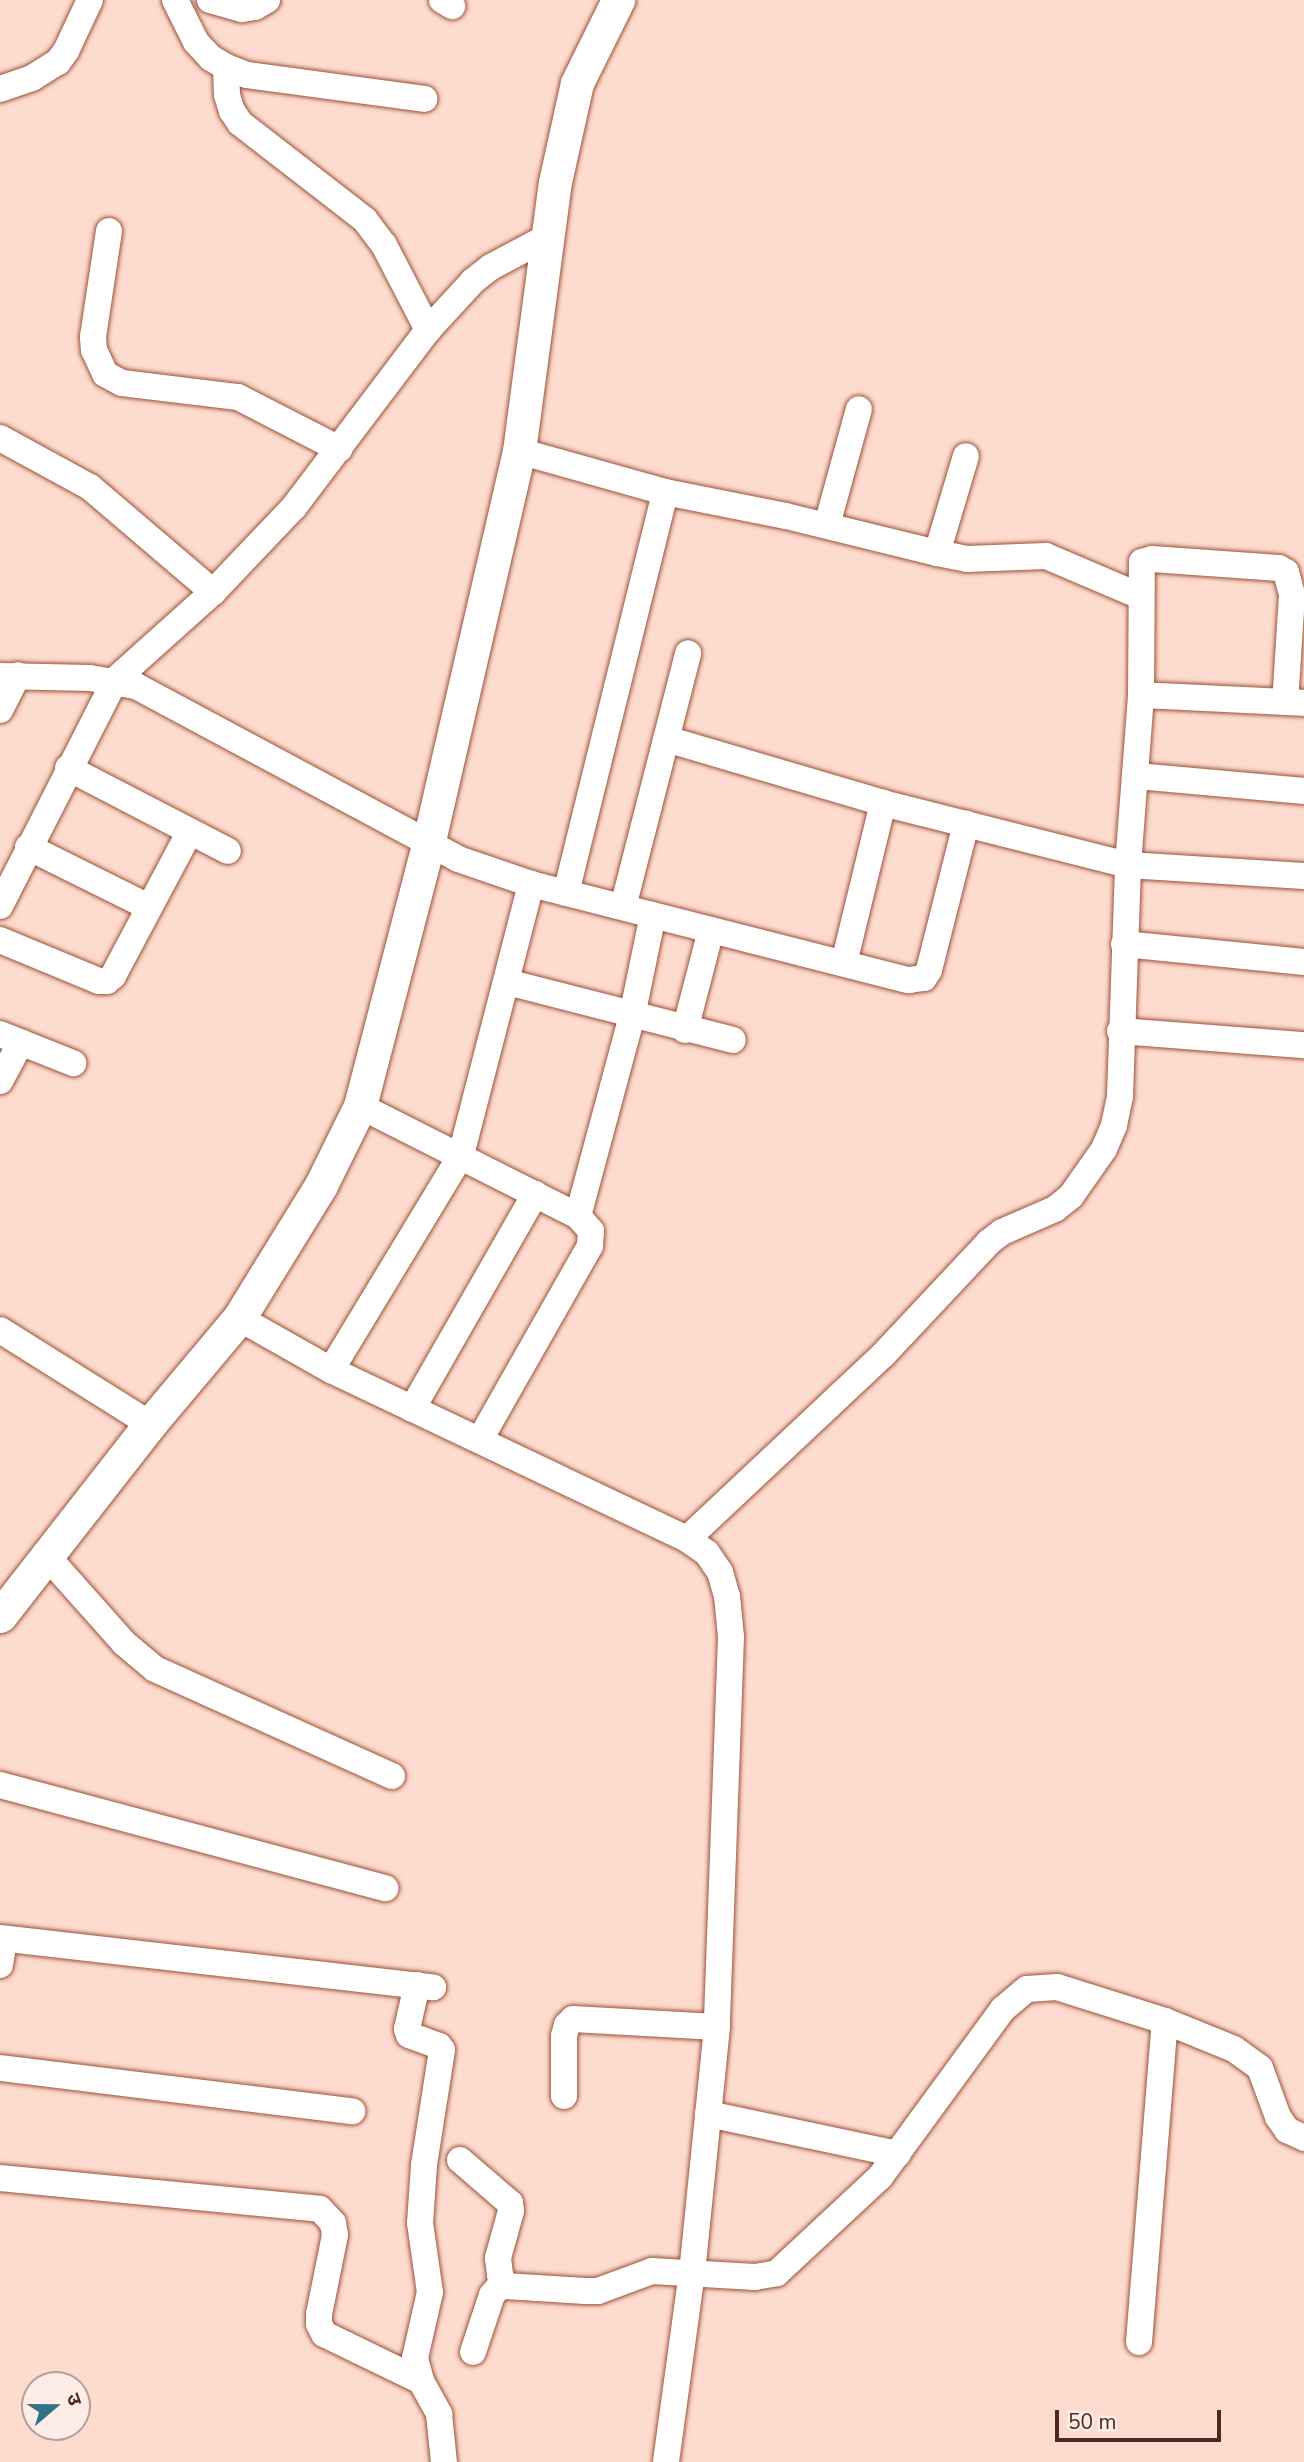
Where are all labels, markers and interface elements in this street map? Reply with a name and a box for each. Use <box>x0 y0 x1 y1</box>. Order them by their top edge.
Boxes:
north arrow <box>21 2371 91 2441</box>
text: उ <box>60 2390 88 2409</box>
scale bar <box>1059 2396 1225 2440</box>
text: 50 m <box>1068 2408 1117 2436</box>

